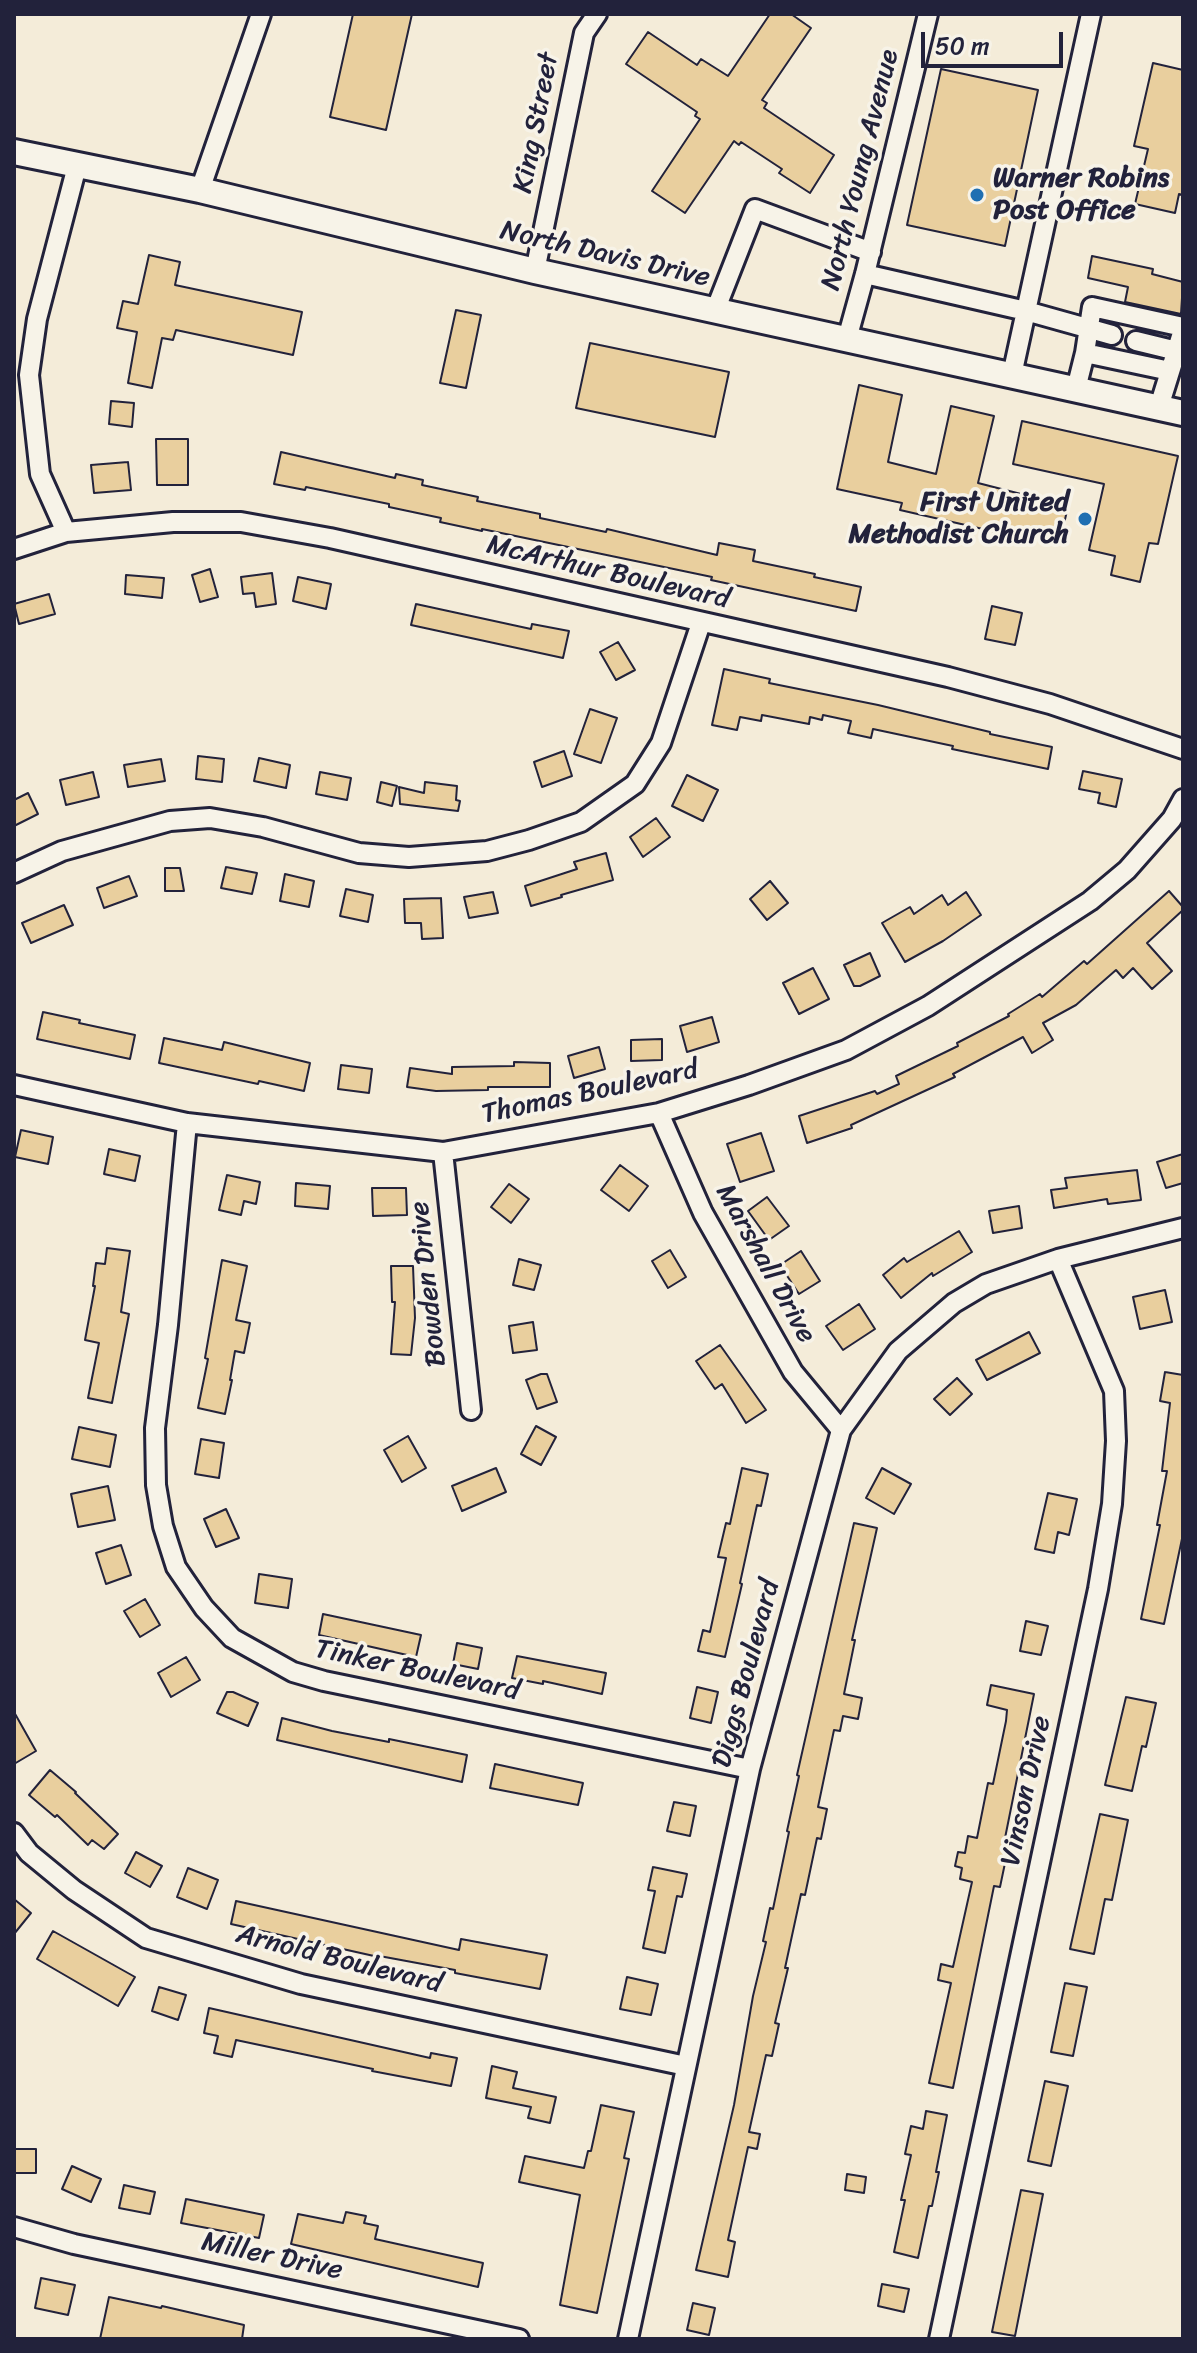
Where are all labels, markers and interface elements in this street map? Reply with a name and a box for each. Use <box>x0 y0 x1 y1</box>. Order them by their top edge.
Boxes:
scale bar <box>925 16 1067 66</box>
text: 50 m <box>935 25 990 67</box>
street label: North Young Avenue <box>815 46 907 294</box>
street label: King Street <box>507 50 567 196</box>
place label: Warner Robins Post Office <box>993 162 1169 228</box>
marker: Warner Robins Post Office <box>968 186 986 204</box>
street label: North Davis Drive <box>497 215 713 295</box>
place label: First United Methodist Church <box>848 486 1069 552</box>
marker: First United Methodist Church <box>1076 510 1094 528</box>
street label: McArthur Boulevard <box>483 529 733 617</box>
street label: Thomas Boulevard <box>479 1054 701 1132</box>
street label: Marshall Drive <box>707 1179 823 1349</box>
street label: Bowden Drive <box>404 1200 454 1368</box>
street label: Diggs Boulevard <box>706 1576 788 1772</box>
street label: Tinker Boulevard <box>312 1633 522 1709</box>
street label: Vinson Drive <box>995 1713 1059 1869</box>
street label: Arnold Boulevard <box>233 1918 445 2002</box>
street label: Miller Drive <box>199 2226 345 2288</box>

